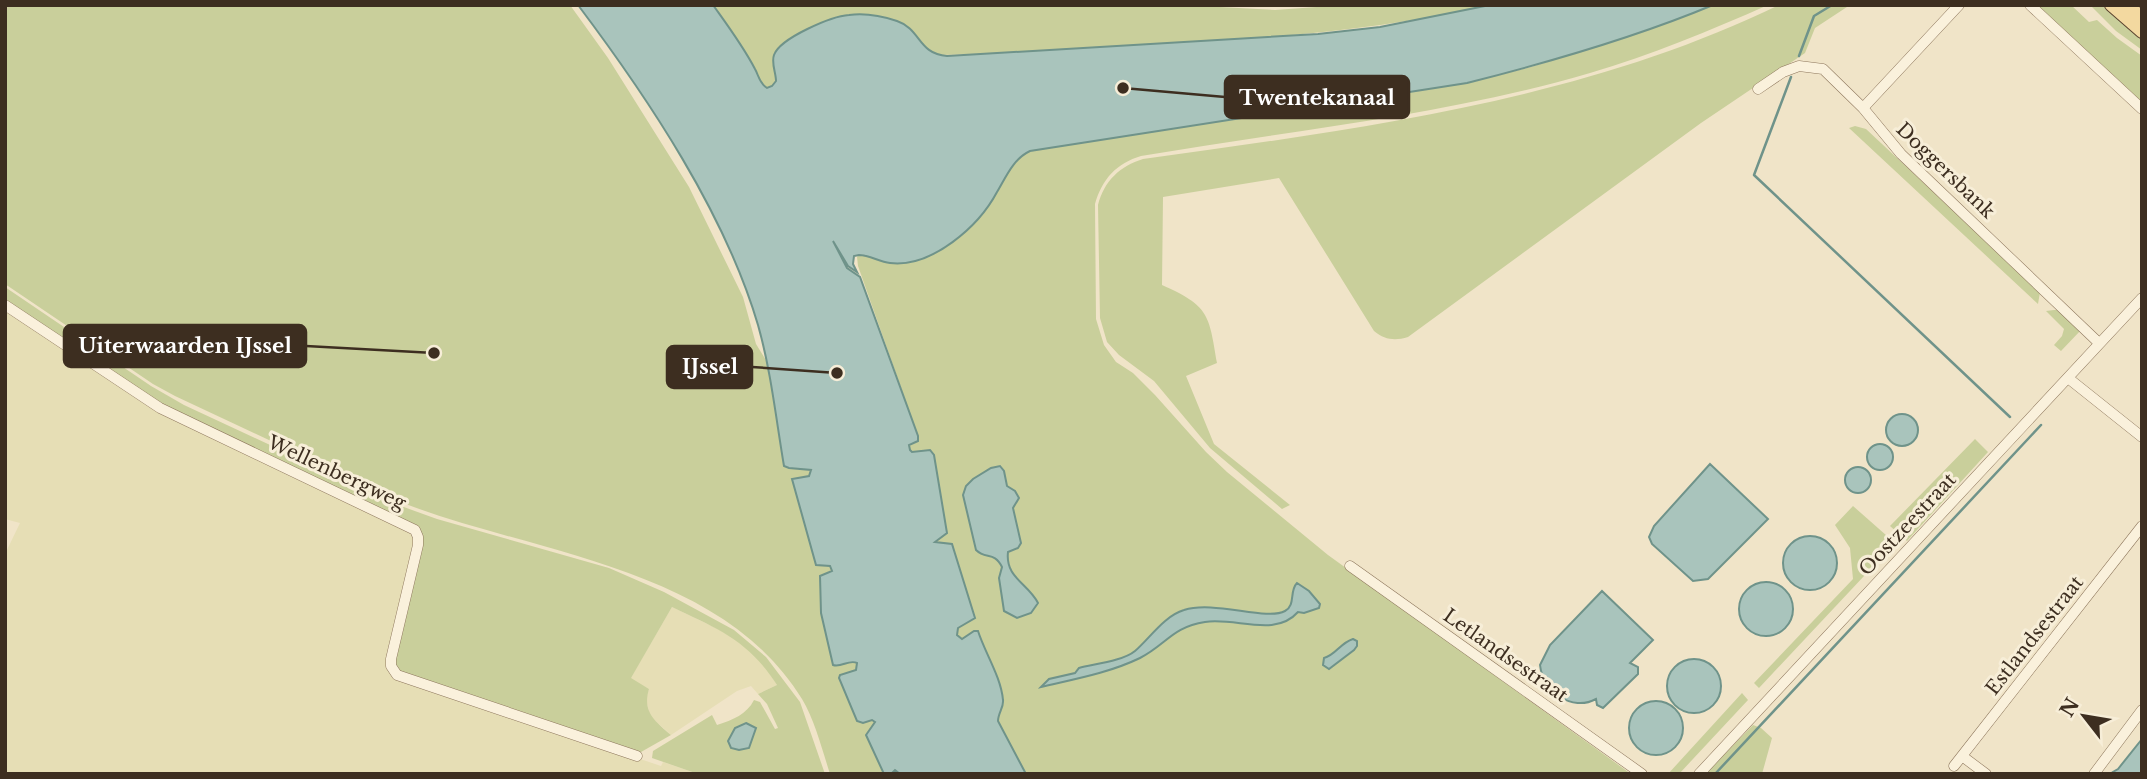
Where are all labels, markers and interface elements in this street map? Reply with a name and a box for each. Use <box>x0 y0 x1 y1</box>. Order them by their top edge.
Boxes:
callout: Twentekanaal <box>1225 76 1409 118</box>
text: Twentekanaal <box>1239 85 1395 111</box>
street label: Doggersbank <box>1892 118 2000 223</box>
callout: Uiterwaarden IJssel <box>64 325 306 367</box>
text: Uiterwaarden IJssel <box>78 333 292 359</box>
callout: IJssel <box>667 346 752 388</box>
text: IJssel <box>682 354 739 380</box>
street label: Wellenbergweg <box>263 430 410 515</box>
street label: Oostzeestraat <box>1854 468 1961 580</box>
street label: Estlandsestraat <box>1981 571 2089 699</box>
street label: Letlandsestraat <box>1439 604 1573 707</box>
north arrow <box>2049 681 2119 751</box>
text: N <box>2055 694 2084 721</box>

